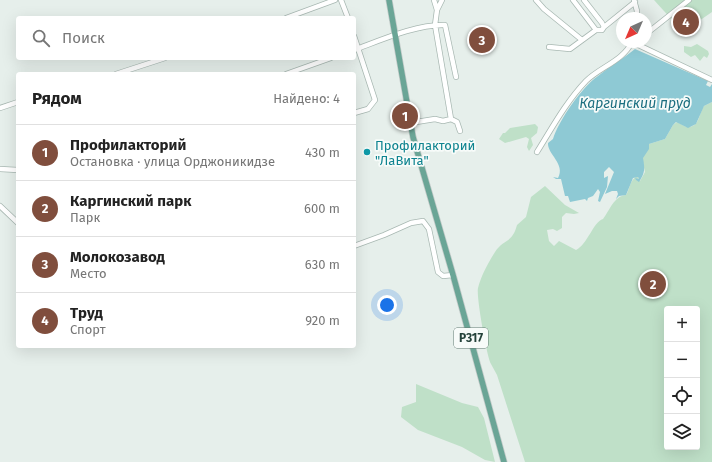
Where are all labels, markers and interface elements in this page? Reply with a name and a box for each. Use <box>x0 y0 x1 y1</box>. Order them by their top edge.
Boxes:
pin: 4 <box>673 7 699 37</box>
north arrow <box>616 12 652 48</box>
search box <box>16 16 356 60</box>
pin: 3 <box>469 25 495 55</box>
icon: search <box>30 27 52 49</box>
text: Поиск <box>62 29 105 47</box>
text: Рядом <box>32 88 82 109</box>
text: Найдено: 4 <box>273 91 340 106</box>
water label: Каргинский пруд <box>579 95 691 112</box>
pin: 1 <box>392 101 418 131</box>
text: Профилакторий <box>70 136 186 154</box>
place label: Профилакторий "ЛаВита" <box>375 138 475 168</box>
text: 1 <box>42 145 48 160</box>
text: 430 m <box>305 145 340 160</box>
marker: Профилакторий "ЛаВита" <box>362 147 372 157</box>
text: Остановка · улица Орджоникидзе <box>70 154 275 169</box>
text: Каргинский парк <box>70 192 191 210</box>
text: 2 <box>42 201 48 216</box>
text: 600 m <box>304 201 340 216</box>
text: Парк <box>70 210 100 225</box>
text: Молокозавод <box>70 248 165 266</box>
text: 3 <box>42 257 48 272</box>
text: 630 m <box>305 257 340 272</box>
text: Место <box>70 266 107 281</box>
pin: 2 <box>640 269 666 299</box>
your location <box>377 295 397 315</box>
text: Труд <box>70 304 103 322</box>
map controls <box>664 306 700 450</box>
button: + <box>664 306 700 342</box>
text: 4 <box>41 313 49 328</box>
text: 920 m <box>305 313 340 328</box>
text: Спорт <box>70 322 106 337</box>
road number: Р317 <box>454 328 488 348</box>
button: − <box>664 342 700 378</box>
button: locate <box>664 378 700 414</box>
button: layers <box>664 414 700 450</box>

